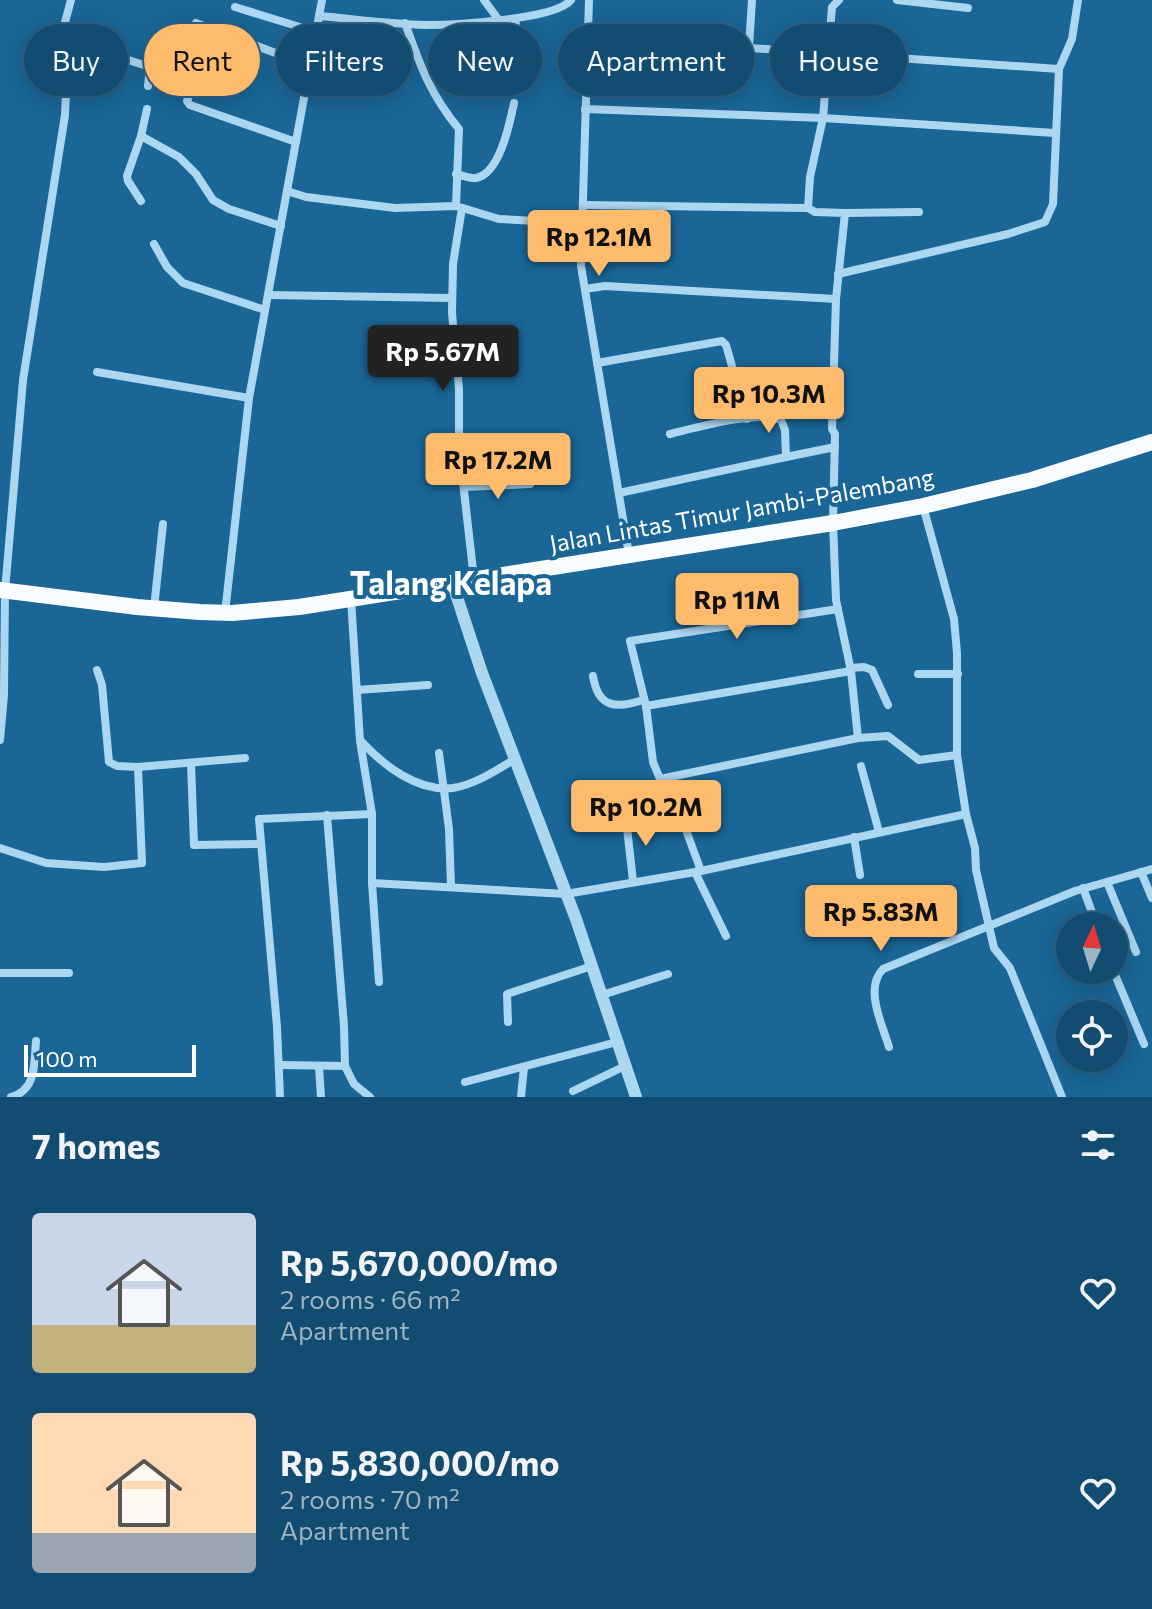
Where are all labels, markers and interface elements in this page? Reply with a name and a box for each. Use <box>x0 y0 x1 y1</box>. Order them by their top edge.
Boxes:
chip: Buy <box>24 24 128 96</box>
chip: Rent <box>144 24 260 96</box>
chip: Filters <box>276 24 412 96</box>
chip: New <box>428 24 542 96</box>
chip: Apartment <box>558 24 754 96</box>
chip: House <box>770 24 907 96</box>
pin: Rp 12.1M <box>516 210 682 278</box>
text: Rp 12.1M <box>546 220 652 251</box>
pin: Rp 5.67M <box>360 325 526 393</box>
text: Rp 5.67M <box>386 335 500 366</box>
pin: Rp 10.3M <box>686 367 852 435</box>
text: Rp 10.3M <box>712 377 826 408</box>
pin: Rp 17.2M <box>415 433 581 501</box>
text: Rp 17.2M <box>443 443 553 474</box>
street label: Jalan Lintas Timur Jambi-Palembang <box>547 461 936 558</box>
district label: Talang Kelapa <box>350 562 552 602</box>
pin: Rp 11M <box>672 573 802 641</box>
text: Rp 11M <box>694 583 780 614</box>
pin: Rp 10.2M <box>563 780 729 848</box>
text: Rp 10.2M <box>589 790 703 821</box>
pin: Rp 5.83M <box>798 885 964 953</box>
text: Rp 5.83M <box>823 895 939 926</box>
north arrow <box>1056 912 1128 984</box>
map controls <box>1056 912 1128 1072</box>
button: locate <box>1056 1000 1128 1072</box>
scale bar <box>24 1041 196 1077</box>
text: 100 m <box>36 1045 98 1072</box>
icon: filters <box>1076 1123 1120 1167</box>
text: 7 homes <box>32 1124 161 1166</box>
text: Rp 5,670,000/mo <box>280 1241 558 1283</box>
icon: home <box>96 1245 192 1341</box>
icon: heart <box>1076 1271 1120 1315</box>
text: 2 rooms · 66 m² <box>280 1283 461 1314</box>
text: Apartment <box>280 1314 410 1345</box>
text: Rp 5,830,000/mo <box>280 1441 560 1483</box>
icon: home <box>96 1445 192 1541</box>
icon: heart <box>1076 1471 1120 1515</box>
text: 2 rooms · 70 m² <box>280 1483 460 1514</box>
text: Apartment <box>280 1514 410 1545</box>

